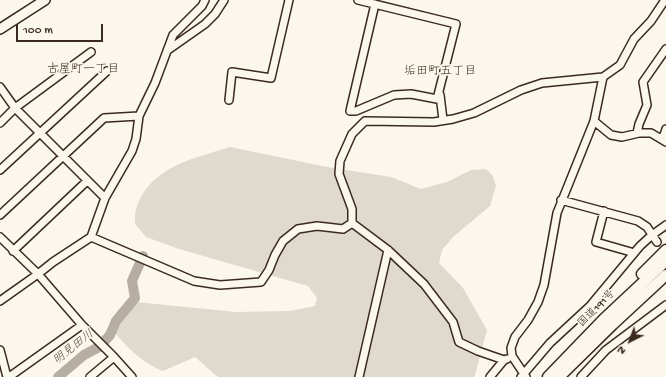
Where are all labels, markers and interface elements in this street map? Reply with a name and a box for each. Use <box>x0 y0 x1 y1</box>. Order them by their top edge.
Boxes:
scale bar <box>18 16 105 42</box>
text: 100 m <box>23 24 53 38</box>
district label: 古屋町一丁目 <box>47 63 119 77</box>
district label: 垢田町五丁目 <box>404 65 476 79</box>
street label: 国道191号 <box>576 288 618 330</box>
north arrow <box>610 321 650 361</box>
water label: 明見田川 <box>51 328 97 368</box>
text: N <box>615 343 629 357</box>

